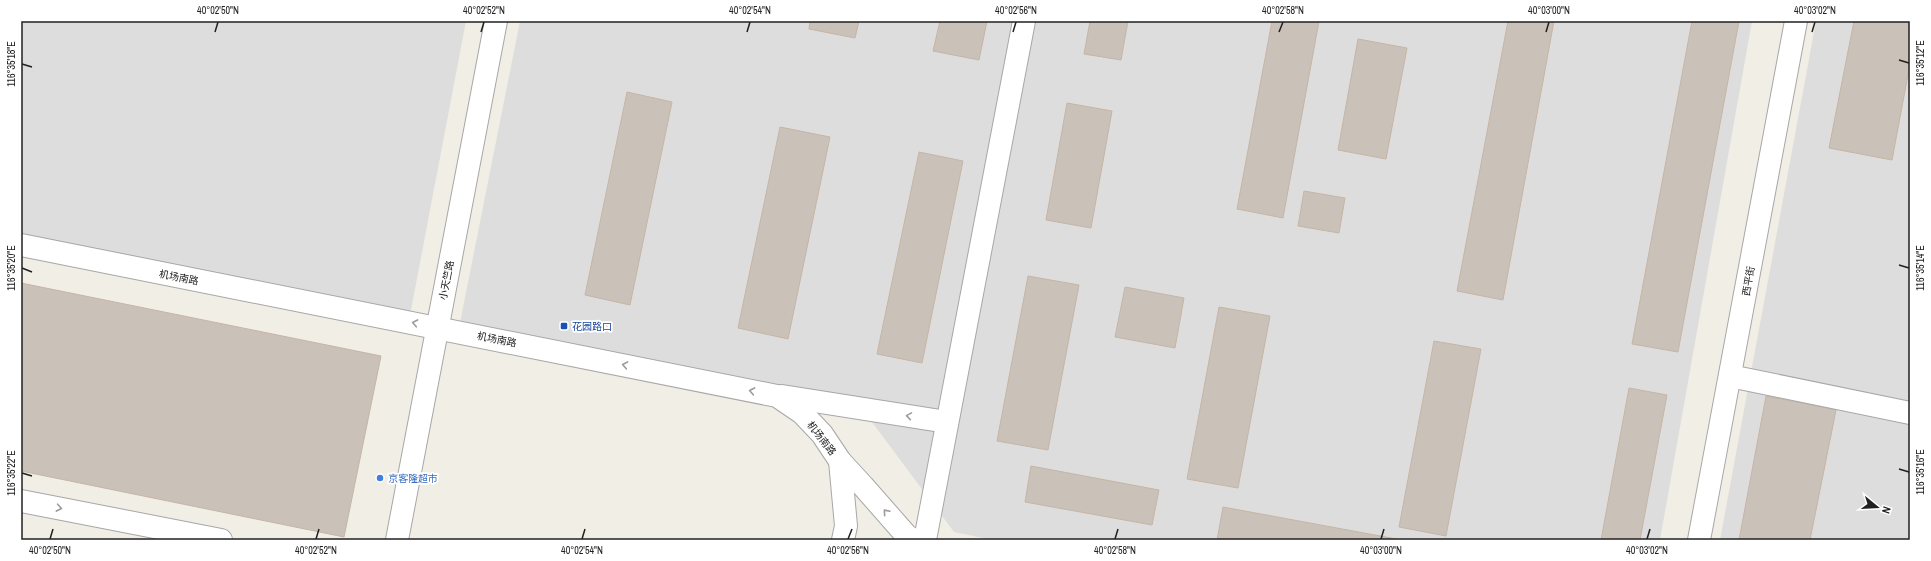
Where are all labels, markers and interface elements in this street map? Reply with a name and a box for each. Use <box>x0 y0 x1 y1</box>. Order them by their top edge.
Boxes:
text: 40°02'50"N <box>197 4 239 17</box>
text: 40°02'52"N <box>463 4 505 17</box>
text: 40°02'54"N <box>729 4 771 17</box>
text: 40°02'56"N <box>995 4 1037 17</box>
text: 40°02'58"N <box>1262 4 1304 17</box>
text: 40°03'00"N <box>1528 4 1570 17</box>
text: 40°03'02"N <box>1794 4 1836 17</box>
text: 116°35'12"E <box>1914 40 1927 86</box>
text: 116°35'18"E <box>5 41 18 87</box>
text: 116°35'20"E <box>5 245 18 291</box>
text: 116°35'14"E <box>1914 245 1927 291</box>
street label: 小天竺路 <box>436 259 457 301</box>
street label: 西平街 <box>1739 265 1757 297</box>
street label: 机场南路 <box>158 267 200 288</box>
one-way arrow <box>412 319 418 328</box>
place label: 花园路口 <box>572 320 612 333</box>
marker: 花园路口 <box>559 321 569 331</box>
street label: 机场南路 <box>476 329 518 350</box>
one-way arrow <box>622 361 628 370</box>
one-way arrow <box>749 387 755 395</box>
one-way arrow <box>906 412 912 421</box>
street label: 机场南路 <box>804 419 839 458</box>
text: 116°35'16"E <box>1914 449 1927 495</box>
text: 116°35'22"E <box>5 450 18 496</box>
place label: 京客隆超市 <box>388 472 438 485</box>
marker: 京客隆超市 <box>375 473 385 483</box>
north arrow <box>1857 487 1897 527</box>
one-way arrow <box>56 504 62 512</box>
text: N <box>1879 505 1894 515</box>
one-way arrow <box>884 509 891 517</box>
text: 40°02'50"N <box>29 544 71 557</box>
text: 40°02'52"N <box>295 544 337 557</box>
text: 40°02'54"N <box>561 544 603 557</box>
text: 40°02'56"N <box>827 544 869 557</box>
text: 40°02'58"N <box>1094 544 1136 557</box>
text: 40°03'00"N <box>1360 544 1402 557</box>
text: 40°03'02"N <box>1626 544 1668 557</box>

